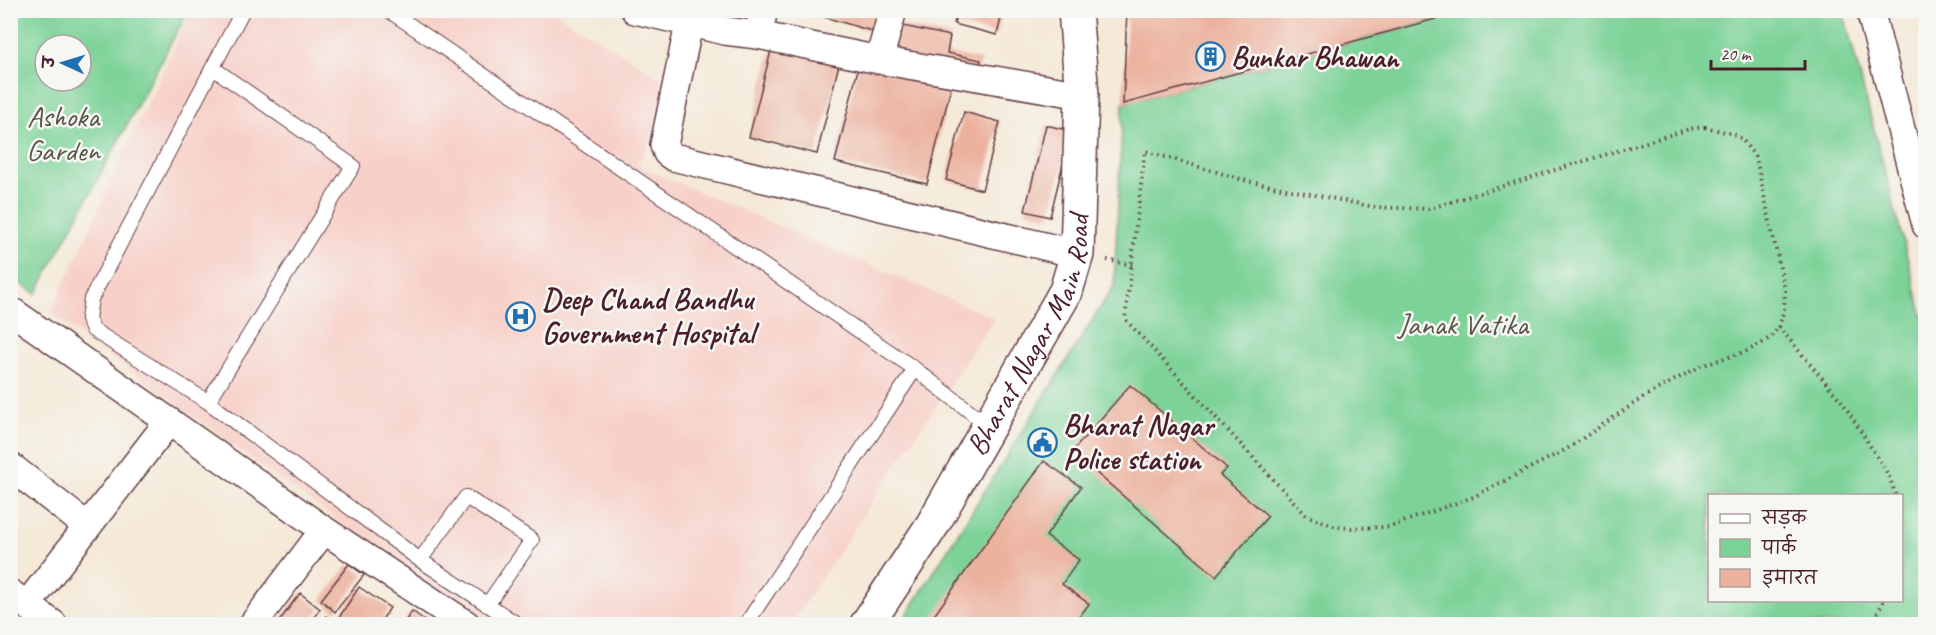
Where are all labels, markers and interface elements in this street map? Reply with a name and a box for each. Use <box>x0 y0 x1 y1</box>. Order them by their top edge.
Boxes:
north arrow <box>33 33 93 93</box>
scale bar <box>1711 33 1806 71</box>
place label: Bunkar Bhawan <box>1231 38 1400 76</box>
building icon: Bunkar Bhawan <box>1194 41 1226 73</box>
text: 20 m <box>1720 43 1753 65</box>
text: उ <box>39 55 59 70</box>
park label: Ashoka Garden <box>26 97 101 169</box>
street label: Bharat Nagar Main Road <box>957 210 1097 462</box>
place label: Deep Chand Bandhu Government Hospital <box>542 280 760 352</box>
hospital icon: Deep Chand Bandhu Government Hospital <box>505 300 537 332</box>
park label: Janak Vatika <box>1396 305 1530 343</box>
place label: Bharat Nagar Police station <box>1063 406 1216 478</box>
public building icon: Bharat Nagar Police station <box>1026 426 1058 458</box>
legend <box>1708 494 1903 602</box>
text: सड़क <box>1761 507 1807 529</box>
text: पार्क <box>1761 534 1797 559</box>
text: इमारत <box>1762 567 1818 589</box>

